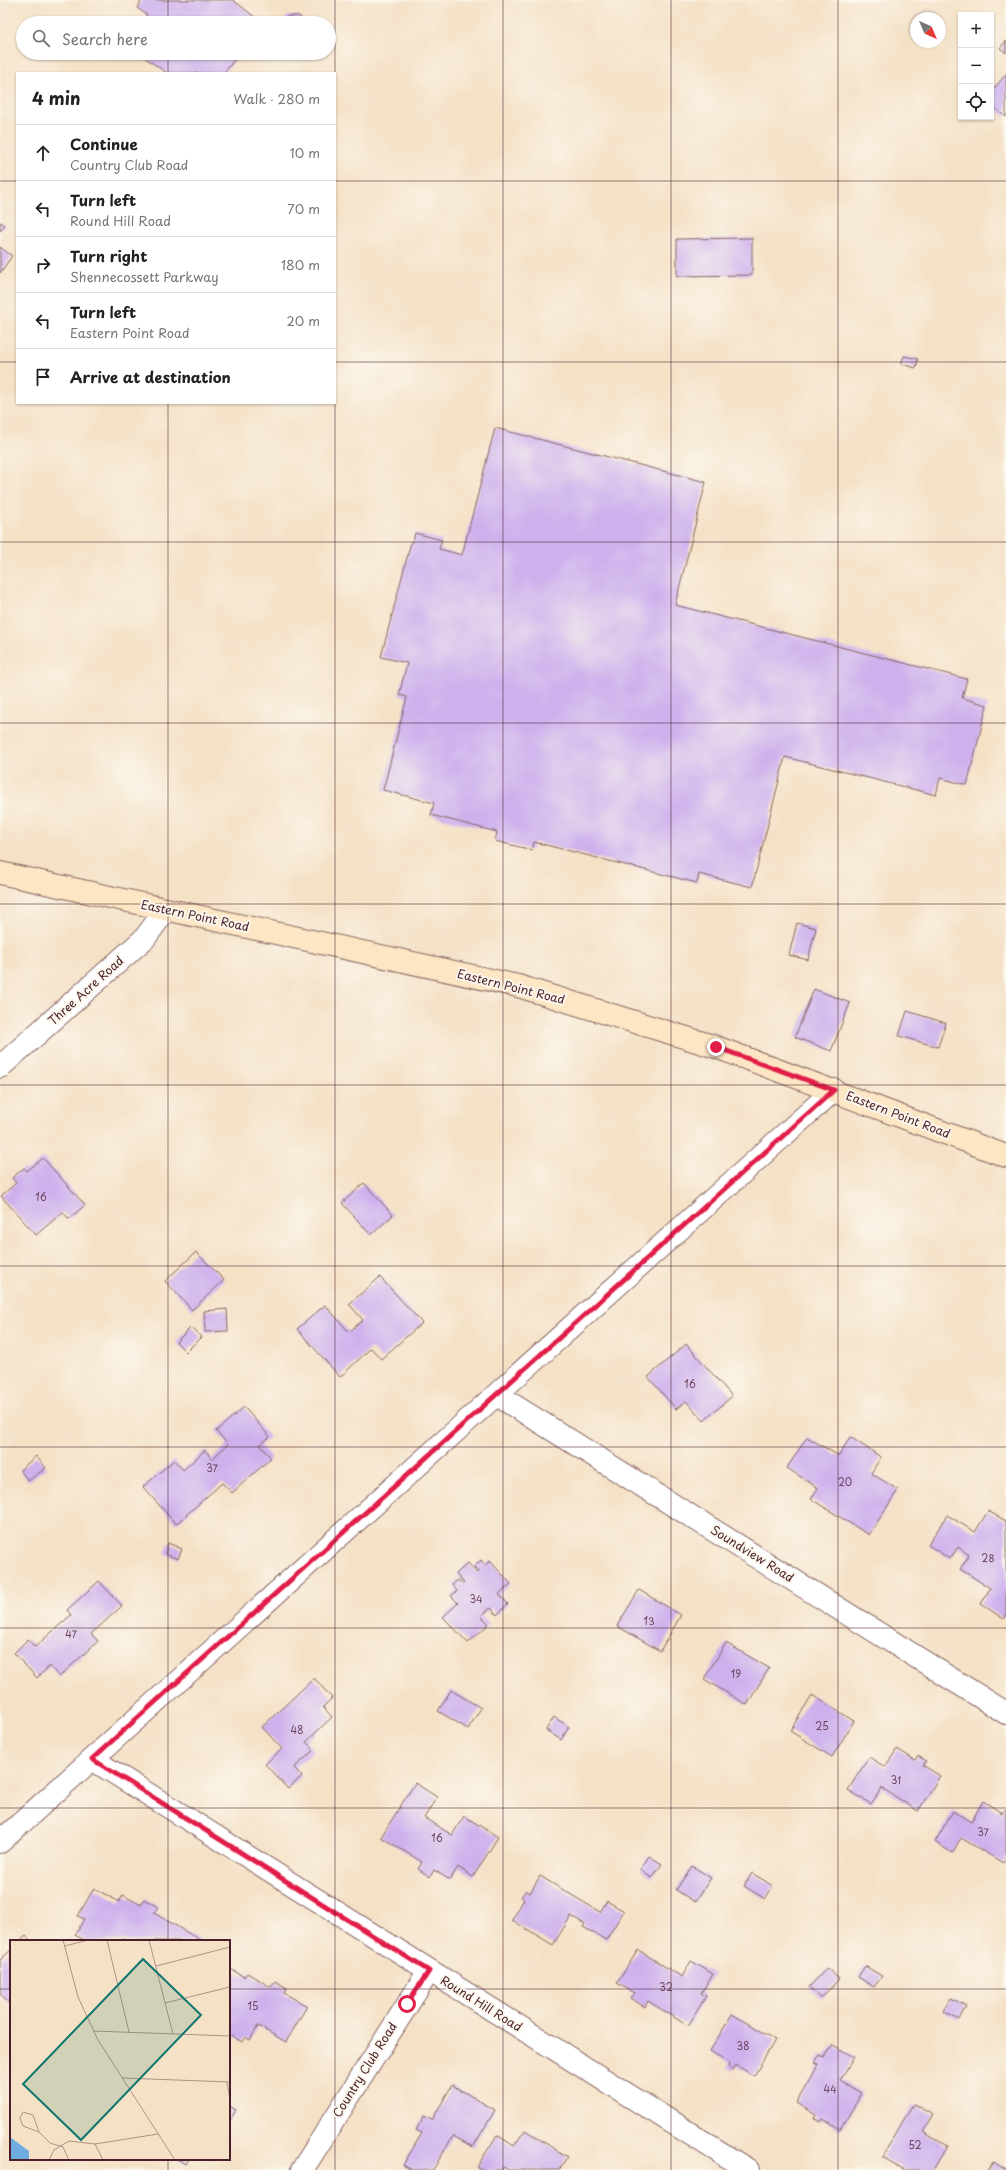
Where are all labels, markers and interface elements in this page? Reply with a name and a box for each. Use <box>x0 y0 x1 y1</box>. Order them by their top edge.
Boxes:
north arrow <box>910 12 946 48</box>
map controls <box>958 12 994 120</box>
button: + <box>958 12 994 48</box>
search box <box>16 16 336 60</box>
icon: search <box>30 27 52 49</box>
text: Search here <box>62 27 148 50</box>
button: − <box>958 48 994 84</box>
button: locate <box>958 84 994 120</box>
text: 4 min <box>32 85 80 111</box>
text: Walk · 280 m <box>233 89 320 108</box>
text: Continue <box>70 132 138 155</box>
icon: ahead <box>32 142 54 164</box>
text: 10 m <box>290 143 320 162</box>
text: Country Club Road <box>70 155 188 174</box>
text: Turn left <box>70 188 136 211</box>
icon: left <box>32 198 54 220</box>
text: 70 m <box>287 199 320 218</box>
text: Round Hill Road <box>70 211 171 230</box>
text: Turn right <box>70 244 147 267</box>
icon: right <box>32 254 54 276</box>
text: 180 m <box>281 255 320 274</box>
text: Shennecossett Parkway <box>70 267 219 286</box>
text: Turn left <box>70 300 136 323</box>
icon: left <box>32 310 54 332</box>
text: 20 m <box>286 311 320 330</box>
text: Eastern Point Road <box>70 323 190 342</box>
text: Arrive at destination <box>70 365 231 388</box>
icon: arrive <box>32 366 54 388</box>
street label: Eastern Point Road <box>139 895 251 935</box>
street label: Three Acre Road <box>44 951 127 1029</box>
street label: Eastern Point Road <box>456 964 567 1008</box>
route end <box>707 1038 725 1056</box>
street label: Eastern Point Road <box>844 1086 953 1142</box>
house number: 16 <box>35 1189 47 1204</box>
house number: 16 <box>684 1376 696 1391</box>
house number: 37 <box>206 1460 219 1475</box>
house number: 20 <box>838 1474 852 1489</box>
street label: Soundview Road <box>707 1520 798 1586</box>
house number: 28 <box>981 1550 995 1565</box>
house number: 34 <box>469 1591 483 1606</box>
house number: 13 <box>643 1613 655 1628</box>
house number: 47 <box>65 1626 78 1641</box>
house number: 19 <box>731 1666 741 1681</box>
house number: 25 <box>815 1718 829 1733</box>
house number: 48 <box>291 1722 303 1737</box>
house number: 31 <box>891 1772 901 1787</box>
house number: 37 <box>977 1824 990 1839</box>
house number: 16 <box>431 1830 443 1845</box>
inset map <box>10 1940 230 2160</box>
street label: Round Hill Road <box>437 1971 526 2035</box>
house number: 32 <box>659 1979 673 1994</box>
route start <box>398 1995 416 2013</box>
house number: 15 <box>248 1998 258 2013</box>
street label: Country Club Road <box>328 2018 401 2121</box>
house number: 38 <box>737 2038 749 2053</box>
house number: 44 <box>823 2081 837 2096</box>
house number: 52 <box>908 2137 922 2152</box>

